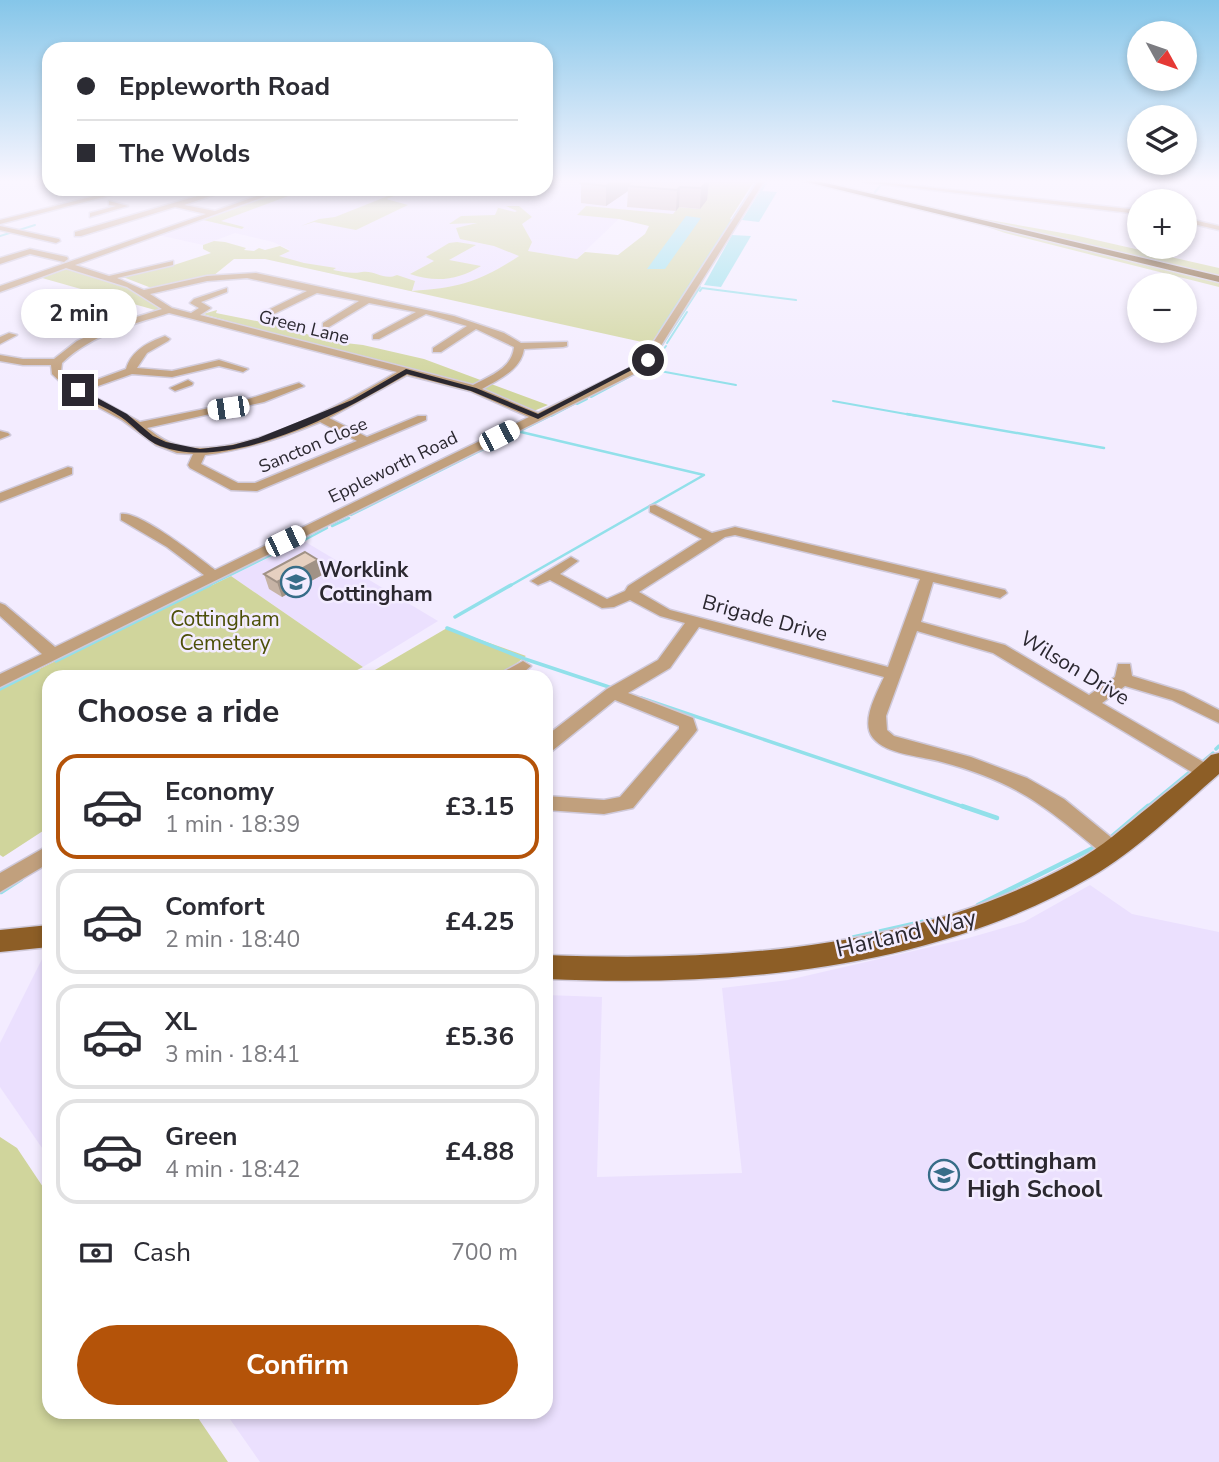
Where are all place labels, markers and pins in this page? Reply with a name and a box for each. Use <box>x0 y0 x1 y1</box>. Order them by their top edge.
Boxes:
place label: Worklink Cottingham <box>319 556 433 608</box>
school or university icon: Worklink Cottingham <box>279 565 313 599</box>
place label: Cottingham High School <box>967 1145 1103 1205</box>
school or university icon: Cottingham High School <box>927 1158 961 1192</box>

